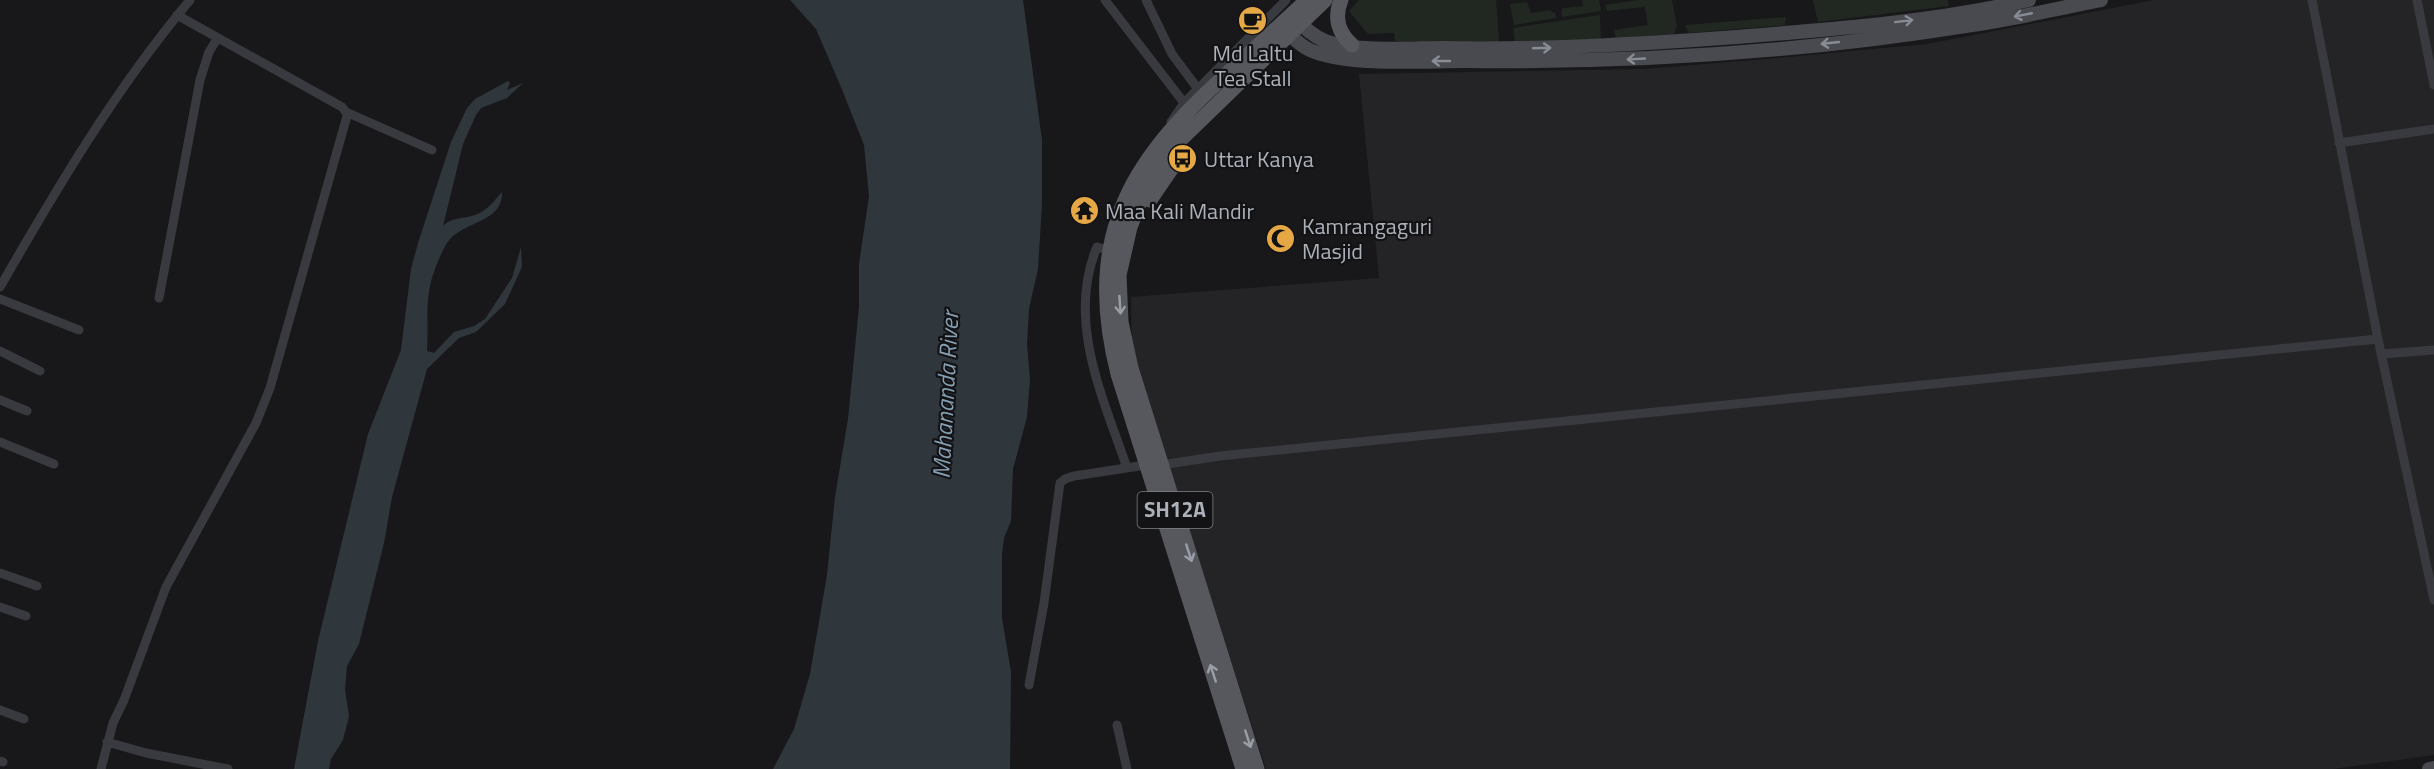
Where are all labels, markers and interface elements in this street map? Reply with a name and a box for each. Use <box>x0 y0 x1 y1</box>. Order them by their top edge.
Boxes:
cafe icon: Md Laltu Tea Stall <box>1237 5 1269 37</box>
one-way arrow <box>2014 10 2033 21</box>
one-way arrow <box>1894 16 1913 27</box>
place label: Md Laltu Tea Stall <box>1213 36 1293 95</box>
one-way arrow <box>1821 37 1840 48</box>
one-way arrow <box>1532 42 1552 54</box>
one-way arrow <box>1626 53 1646 64</box>
one-way arrow <box>1431 55 1451 67</box>
place label: Uttar Kanya <box>1204 142 1314 176</box>
bus stop icon: Uttar Kanya <box>1167 143 1199 175</box>
place label: Maa Kali Mandir <box>1105 194 1254 228</box>
temple icon: Maa Kali Mandir <box>1068 195 1100 227</box>
place label: Kamrangaguri Masjid <box>1302 209 1432 268</box>
mosque icon: Kamrangaguri Masjid <box>1265 223 1297 255</box>
one-way arrow <box>1115 295 1126 315</box>
water label: Mahananda River <box>923 307 968 480</box>
road number: SH12A <box>1138 492 1212 528</box>
one-way arrow <box>1184 543 1195 562</box>
one-way arrow <box>1206 664 1217 683</box>
one-way arrow <box>1243 729 1254 748</box>

